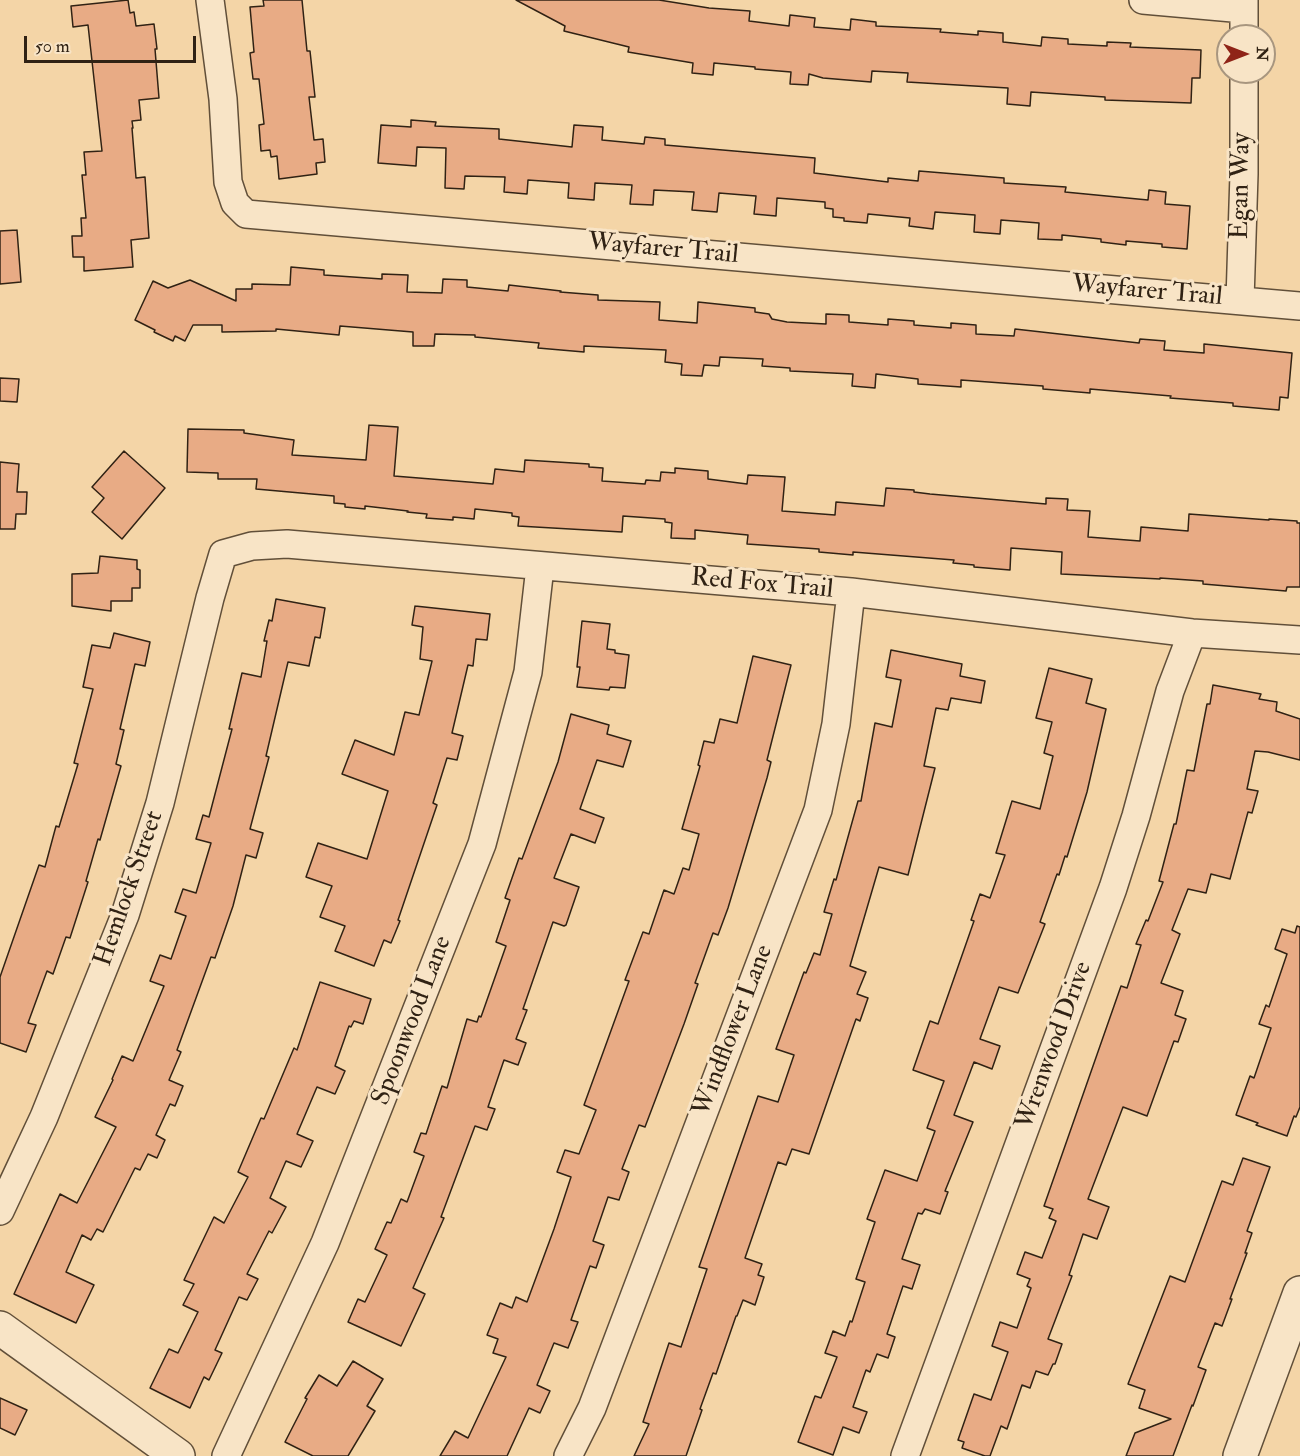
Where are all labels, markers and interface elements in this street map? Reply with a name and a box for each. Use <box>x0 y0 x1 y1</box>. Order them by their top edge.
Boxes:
scale bar <box>27 24 200 62</box>
north arrow <box>1216 24 1276 84</box>
text: 50 m <box>35 35 70 58</box>
text: N <box>1252 47 1272 61</box>
street label: Egan Way <box>1225 132 1259 240</box>
street label: Wayfarer Trail <box>586 228 740 272</box>
street label: Wayfarer Trail <box>1070 270 1224 314</box>
street label: Red Fox Trail <box>689 563 835 607</box>
street label: Hemlock Street <box>89 807 171 971</box>
street label: Spoonwood Lane <box>366 932 460 1110</box>
street label: Windflower Lane <box>687 941 781 1121</box>
street label: Wrenwood Drive <box>1010 958 1100 1134</box>

